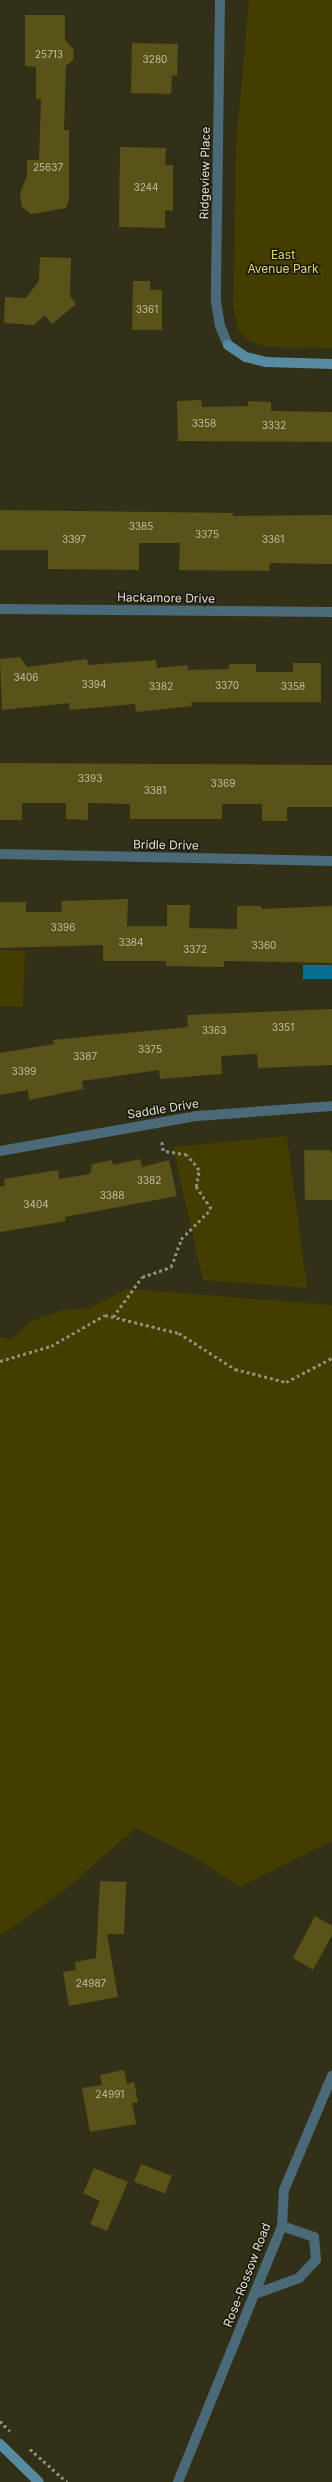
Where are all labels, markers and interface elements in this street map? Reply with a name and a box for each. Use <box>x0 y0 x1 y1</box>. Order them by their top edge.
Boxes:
house number: 25713 <box>35 49 63 61</box>
house number: 3280 <box>143 54 167 66</box>
street label: Ridgeview Place <box>197 126 213 220</box>
house number: 25637 <box>33 162 63 174</box>
house number: 3244 <box>133 182 159 194</box>
park label: East Avenue Park <box>247 248 319 276</box>
house number: 3361 <box>136 304 158 316</box>
house number: 3358 <box>192 418 216 430</box>
house number: 3332 <box>262 420 286 432</box>
house number: 3385 <box>129 521 153 533</box>
house number: 3375 <box>195 529 219 541</box>
house number: 3397 <box>62 534 86 546</box>
house number: 3361 <box>262 534 284 546</box>
street label: Hackamore Drive <box>117 590 215 606</box>
house number: 3406 <box>13 672 39 684</box>
house number: 3394 <box>81 679 107 691</box>
house number: 3370 <box>215 680 239 692</box>
house number: 3382 <box>149 681 173 693</box>
house number: 3358 <box>281 681 305 693</box>
house number: 3393 <box>78 773 102 785</box>
house number: 3369 <box>211 778 235 790</box>
house number: 3381 <box>144 785 166 797</box>
street label: Bridle Drive <box>133 837 199 853</box>
house number: 3396 <box>51 922 75 934</box>
house number: 3384 <box>118 937 144 949</box>
house number: 3360 <box>252 940 276 952</box>
house number: 3372 <box>183 944 207 956</box>
house number: 3351 <box>272 1022 294 1034</box>
house number: 3363 <box>202 1025 226 1037</box>
house number: 3375 <box>138 1044 162 1056</box>
house number: 3387 <box>73 1051 97 1063</box>
house number: 3399 <box>12 1066 36 1078</box>
street label: Saddle Drive <box>126 1096 200 1122</box>
house number: 3382 <box>137 1175 161 1187</box>
house number: 3388 <box>100 1190 124 1202</box>
house number: 3404 <box>23 1199 49 1211</box>
house number: 24987 <box>76 1978 106 1990</box>
house number: 24991 <box>96 2089 124 2101</box>
street label: Rose-Rossow Road <box>221 2221 273 2329</box>

